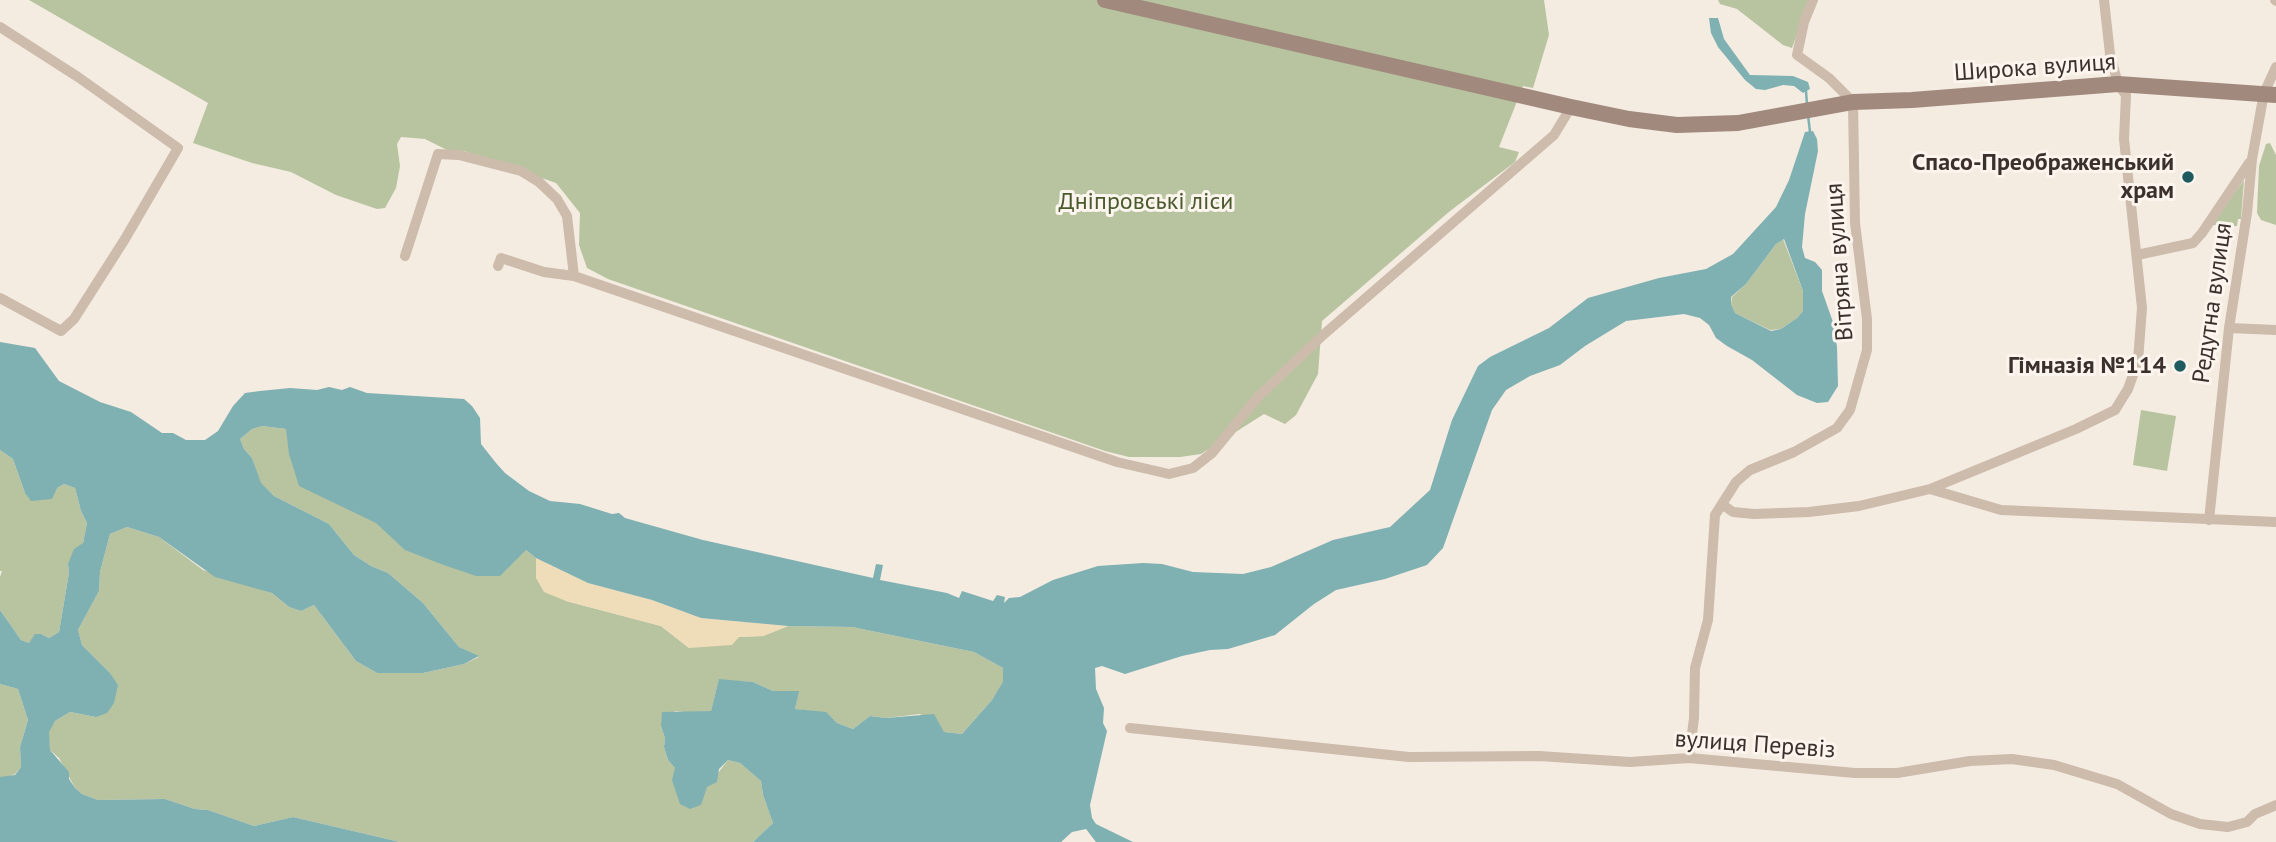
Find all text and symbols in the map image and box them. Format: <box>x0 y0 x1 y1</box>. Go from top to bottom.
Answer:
street label: Широка вулиця <box>1953 48 2117 88</box>
place label: Спасо-Преображенський храм <box>1912 149 2174 205</box>
marker: Спасо-Преображенський храм <box>2180 169 2196 185</box>
street label: Вітряна вулиця <box>1820 182 1860 342</box>
park label: Дніпровські ліси <box>1059 188 1233 216</box>
street label: Редутна вулиця <box>2187 221 2239 385</box>
place label: Гімназія №114 <box>2008 352 2166 380</box>
marker: Гімназія №114 <box>2172 358 2188 374</box>
street label: вулиця Перевіз <box>1674 725 1836 765</box>

